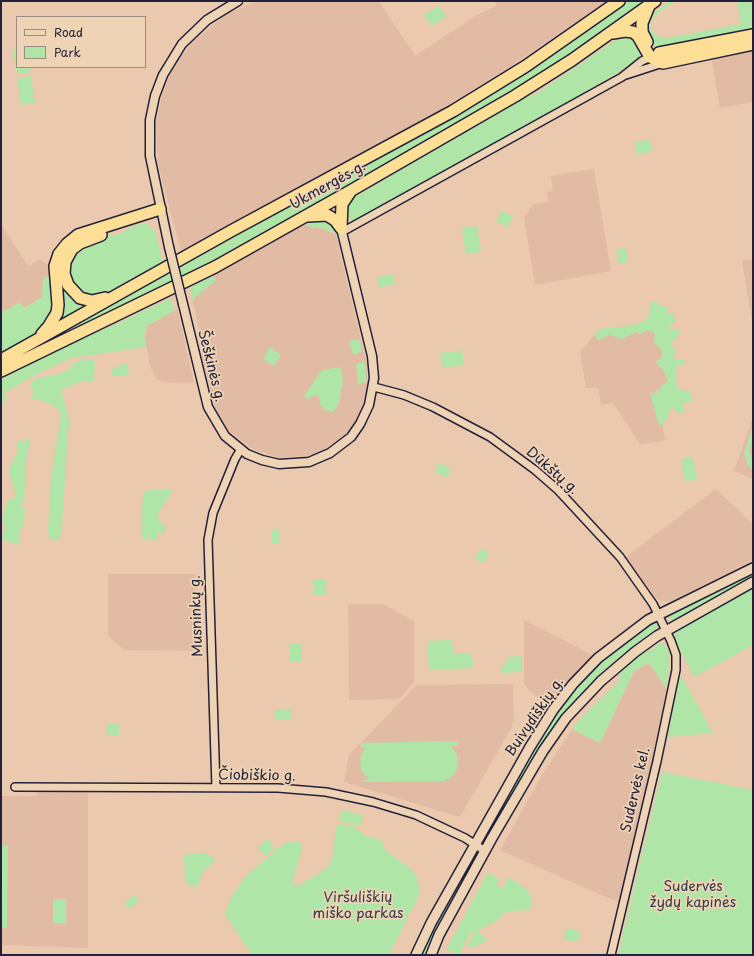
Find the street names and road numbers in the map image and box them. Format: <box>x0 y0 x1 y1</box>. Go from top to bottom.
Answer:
street label: Ukmergės g. <box>287 158 369 214</box>
street label: Šeškinės g. <box>194 328 228 404</box>
street label: Dūkštų g. <box>522 444 582 498</box>
street label: Musninkų g. <box>187 575 207 657</box>
street label: Buivydiškių g. <box>502 674 568 760</box>
street label: Sudervės kel. <box>618 746 654 834</box>
street label: Čiobiškio g. <box>218 767 296 785</box>

